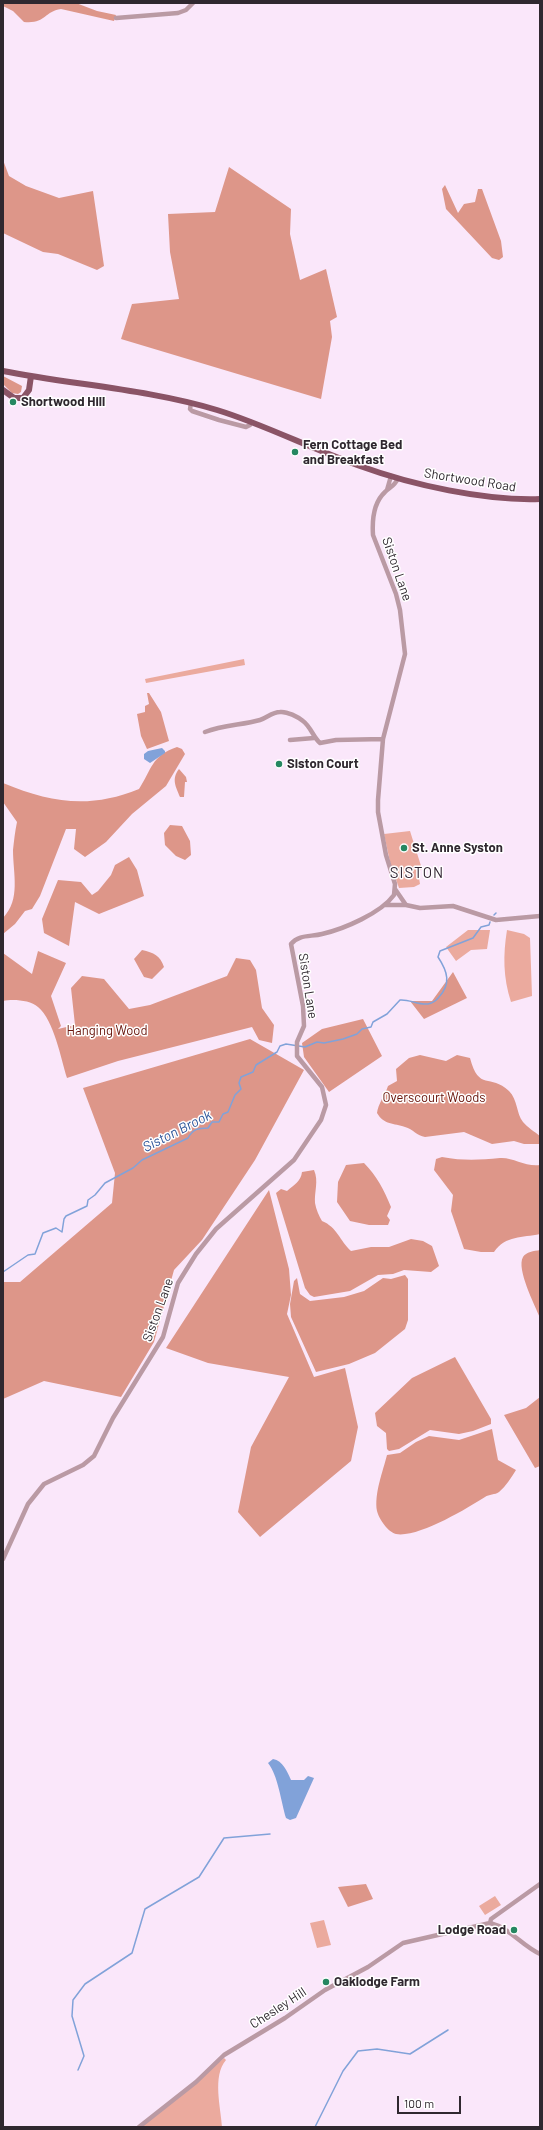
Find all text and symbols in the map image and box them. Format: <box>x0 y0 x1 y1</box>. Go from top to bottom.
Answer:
place label: Shortwood Hill <box>21 394 105 410</box>
marker: Shortwood Hill <box>8 397 18 407</box>
place label: Fern Cottage Bed and Breakfast <box>303 437 402 468</box>
marker: Fern Cottage Bed and Breakfast <box>290 447 300 457</box>
street label: Shortwood Road <box>423 465 517 495</box>
street label: Siston Lane <box>379 535 415 603</box>
place label: Siston Court <box>287 756 359 772</box>
marker: Siston Court <box>274 759 284 769</box>
place label: St. Anne Syston <box>412 840 503 856</box>
marker: St. Anne Syston <box>399 843 409 853</box>
district label: SISTON <box>390 864 444 882</box>
street label: Siston Lane <box>295 952 321 1020</box>
park label: Hanging Wood <box>66 1023 148 1039</box>
park label: Overscourt Woods <box>382 1090 486 1106</box>
water label: Siston Brook <box>140 1106 214 1156</box>
street label: Siston Lane <box>139 1276 177 1344</box>
place label: Lodge Road <box>438 1922 506 1938</box>
marker: Lodge Road <box>509 1925 519 1935</box>
place label: Oaklodge Farm <box>334 1974 420 1990</box>
marker: Oaklodge Farm <box>321 1977 331 1987</box>
street label: Chesley Hill <box>247 1984 309 2032</box>
scale bar <box>399 2088 463 2114</box>
text: 100 m <box>404 2096 434 2110</box>

